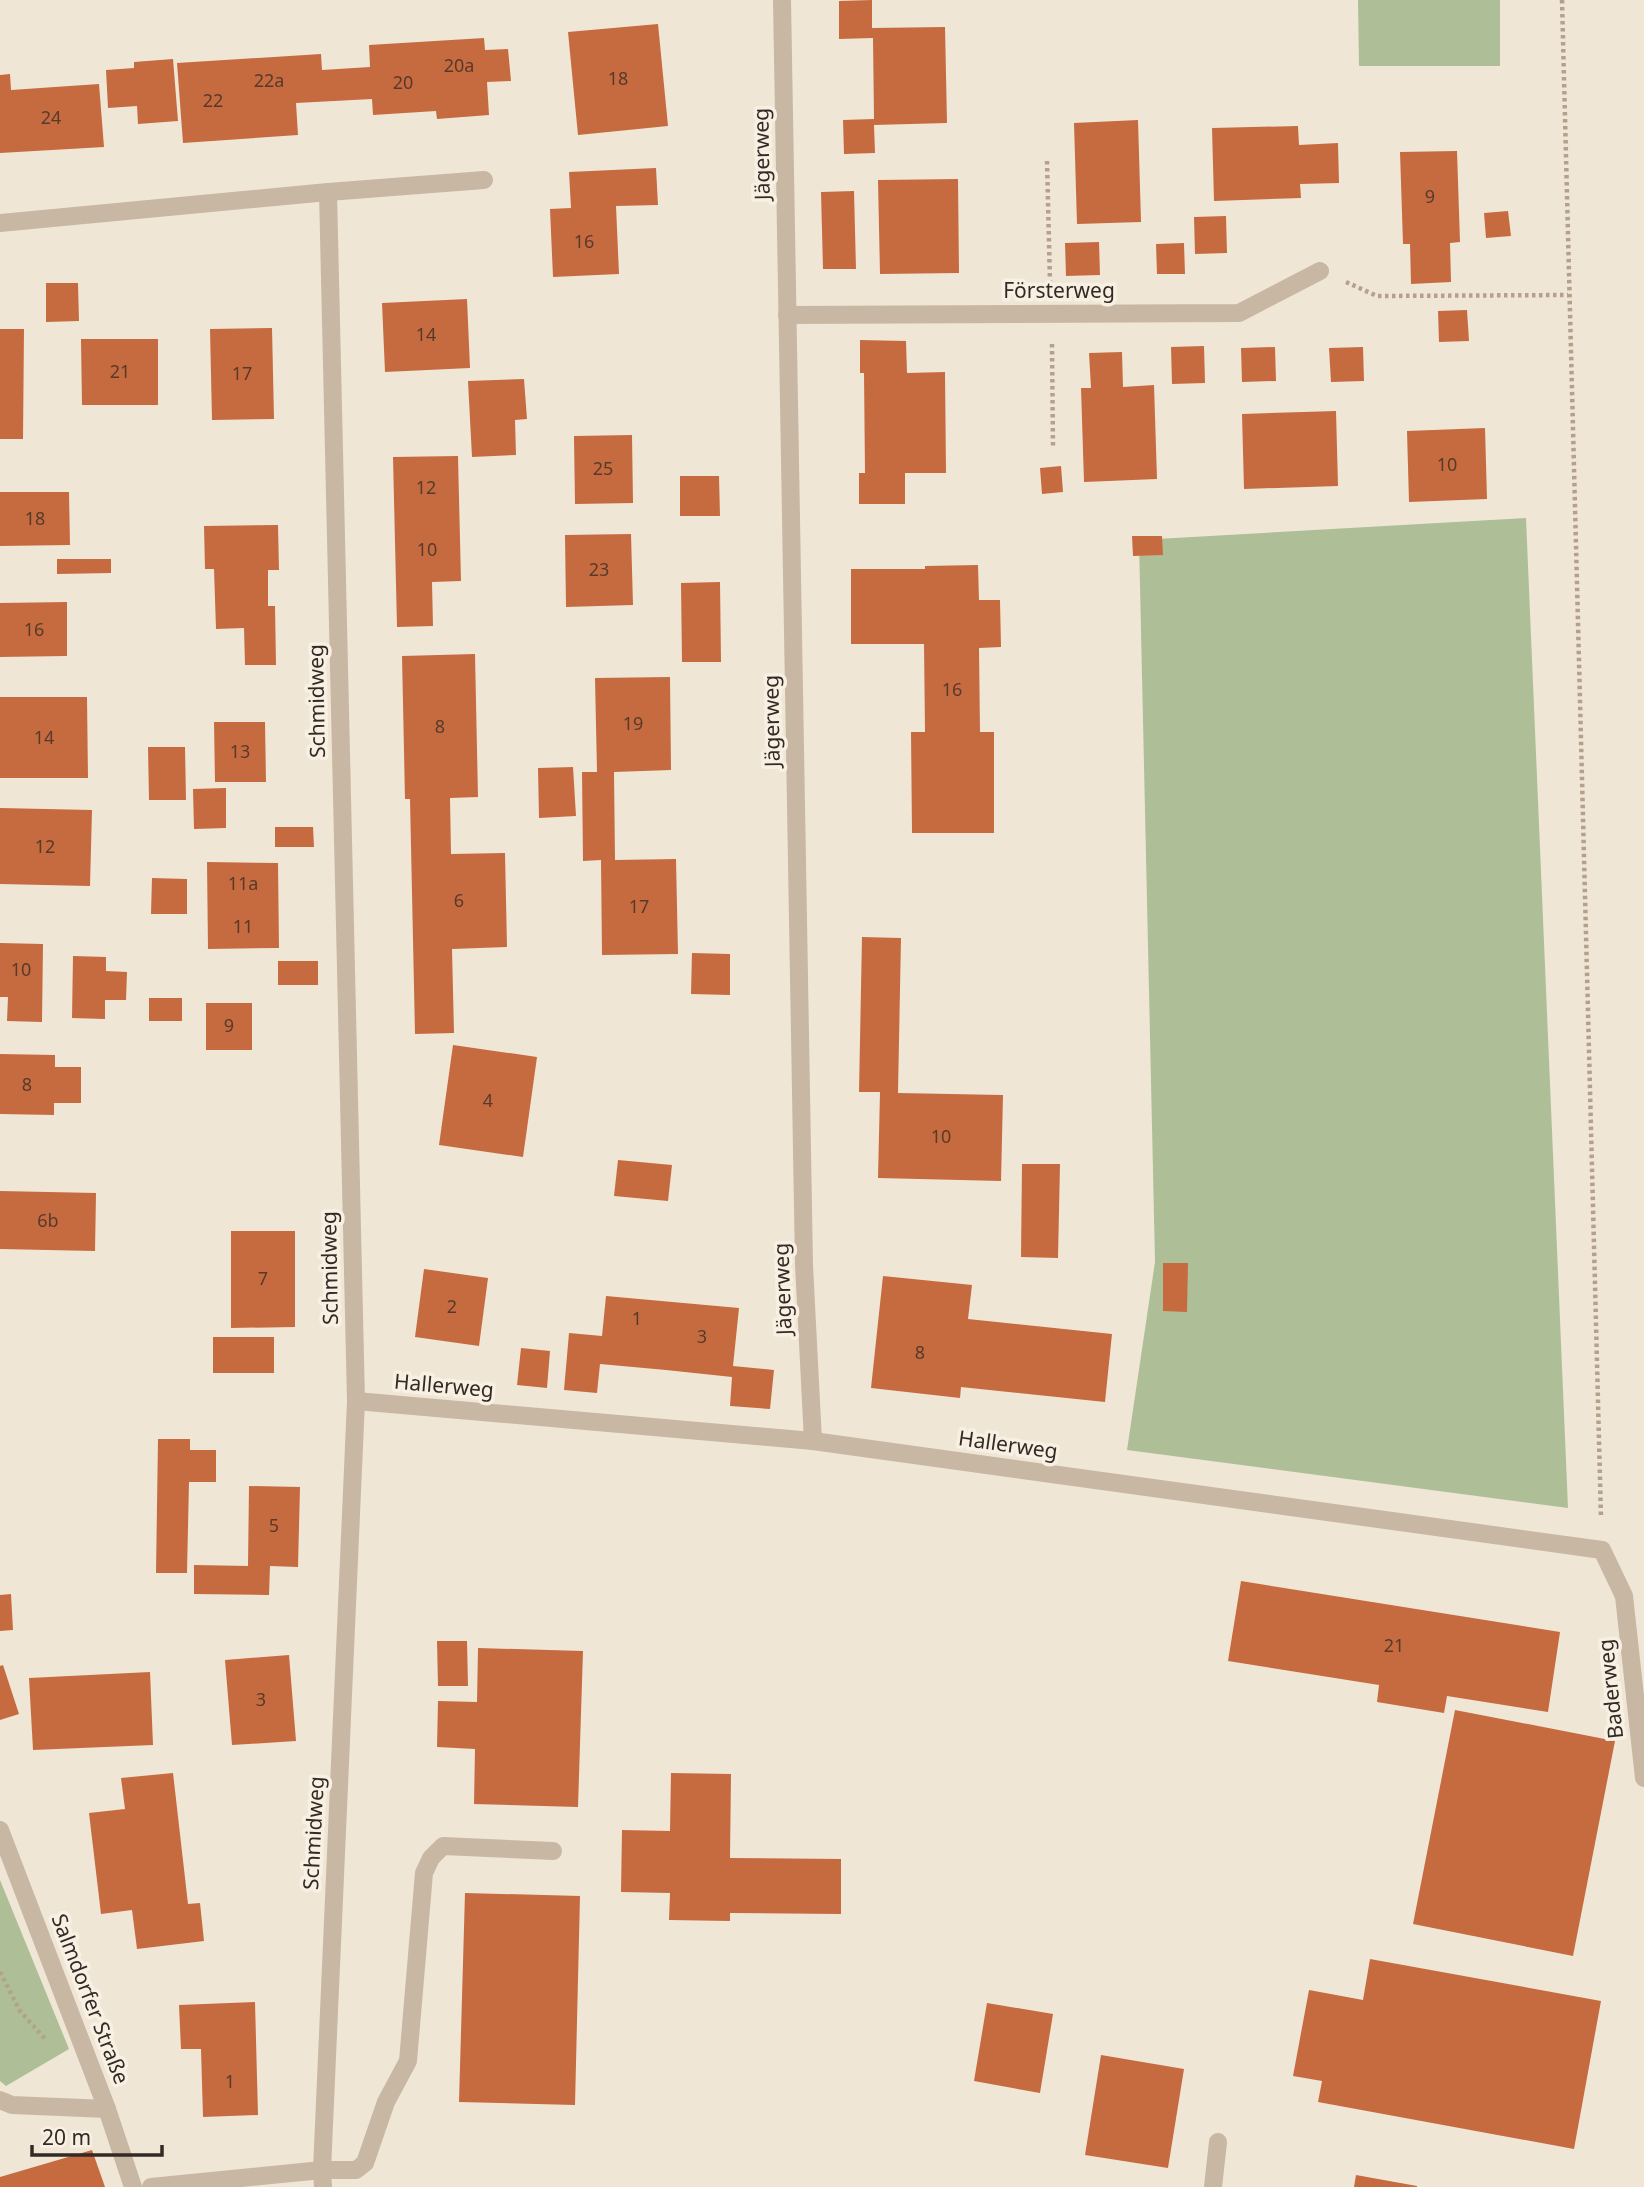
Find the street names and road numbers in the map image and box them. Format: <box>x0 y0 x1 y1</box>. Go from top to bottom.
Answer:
street label: Jägerweg <box>746 108 776 202</box>
street label: Försterweg <box>1003 276 1115 304</box>
street label: Schmidweg <box>301 644 331 758</box>
street label: Jägerweg <box>756 675 786 769</box>
street label: Schmidweg <box>314 1211 344 1325</box>
street label: Jägerweg <box>766 1242 798 1338</box>
street label: Hallerweg <box>393 1367 495 1403</box>
street label: Hallerweg <box>957 1423 1060 1465</box>
street label: Baderweg <box>1591 1638 1629 1740</box>
street label: Schmidweg <box>296 1775 330 1891</box>
street label: Salmdorfer Straße <box>46 1910 136 2088</box>

